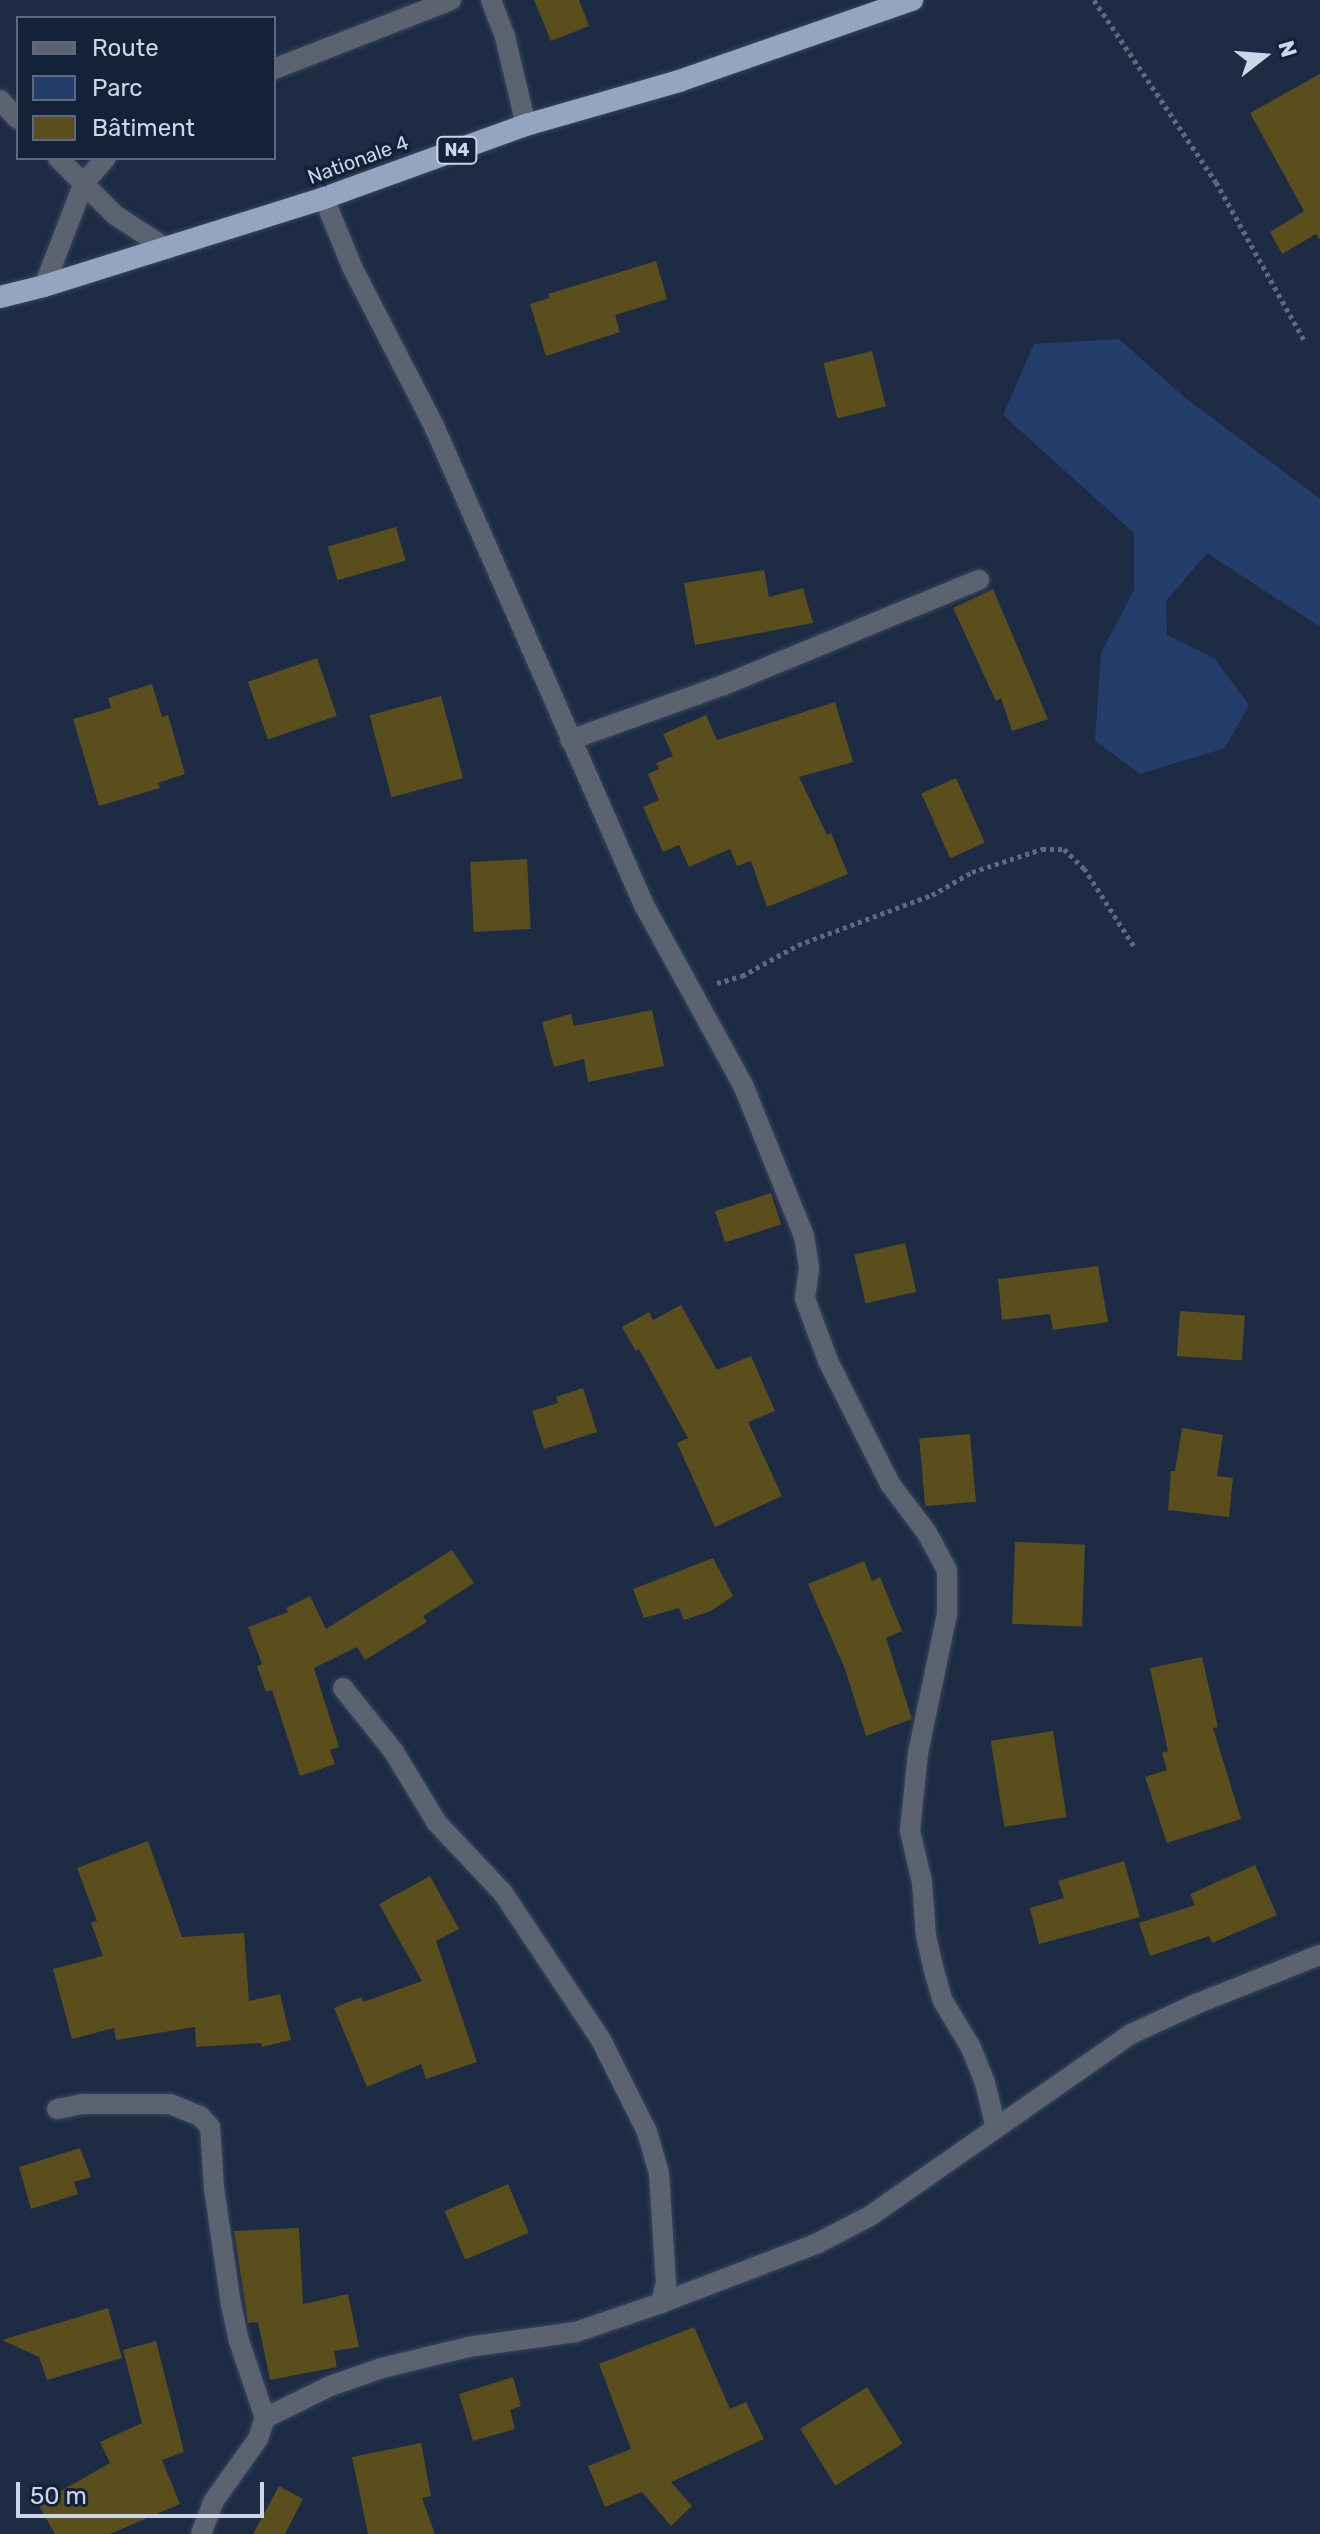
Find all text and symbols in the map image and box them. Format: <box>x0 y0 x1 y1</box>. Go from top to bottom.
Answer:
legend <box>16 16 276 160</box>
north arrow <box>1224 16 1304 96</box>
text: Route <box>92 34 159 62</box>
text: N <box>1272 37 1303 60</box>
text: Parc <box>92 74 143 102</box>
text: Bâtiment <box>92 114 195 142</box>
street label: Nationale 4 <box>304 131 412 189</box>
road number: N4 <box>435 136 479 164</box>
scale bar <box>20 2466 268 2516</box>
text: 50 m <box>30 2482 87 2510</box>

